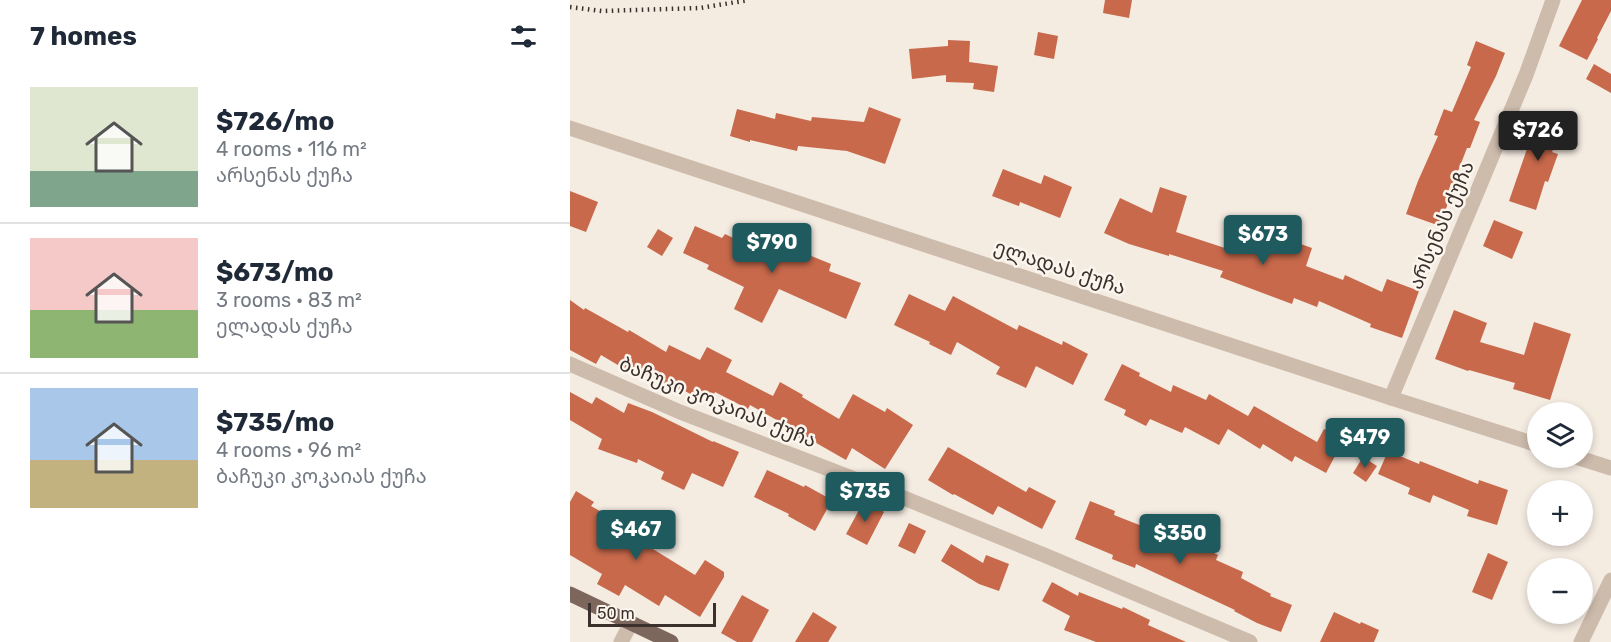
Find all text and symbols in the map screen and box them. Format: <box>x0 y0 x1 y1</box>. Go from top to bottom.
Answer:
icon: filters <box>507 20 540 53</box>
text: 7 homes <box>30 21 137 52</box>
text: $726/mo <box>216 106 334 137</box>
icon: home <box>78 111 150 183</box>
pin: $726 <box>1502 111 1574 162</box>
text: $726 <box>1513 118 1563 142</box>
text: 4 rooms · 116 m² <box>216 137 367 161</box>
street label: არსენას ქუჩა <box>1403 157 1479 293</box>
text: არსენას ქუჩა <box>216 163 353 187</box>
pin: $673 <box>1227 215 1299 266</box>
text: $673 <box>1238 222 1288 246</box>
pin: $790 <box>736 223 808 274</box>
text: $790 <box>746 230 798 254</box>
street label: ელადას ქუჩა <box>991 234 1129 301</box>
text: $673/mo <box>216 257 334 288</box>
icon: home <box>78 262 150 334</box>
text: 3 rooms · 83 m² <box>216 288 362 312</box>
text: ელადას ქუჩა <box>216 314 353 338</box>
street label: ბაჩუკი კოკაიას ქუჩა <box>616 351 820 453</box>
map controls <box>1527 402 1593 624</box>
button: layers <box>1527 402 1593 468</box>
text: $735/mo <box>216 407 334 438</box>
icon: home <box>78 412 150 484</box>
pin: $479 <box>1329 418 1401 469</box>
text: $479 <box>1340 425 1390 449</box>
text: 4 rooms · 96 m² <box>216 438 361 462</box>
text: ბაჩუკი კოკაიას ქუჩა <box>216 464 427 488</box>
pin: $735 <box>829 472 901 523</box>
text: $735 <box>840 479 890 503</box>
button: + <box>1527 480 1593 546</box>
pin: $467 <box>600 510 672 561</box>
pin: $350 <box>1144 514 1216 565</box>
text: $467 <box>611 517 661 541</box>
text: $350 <box>1153 521 1207 545</box>
button: − <box>1527 558 1593 624</box>
scale bar <box>588 600 716 628</box>
text: 50 m <box>597 604 635 623</box>

